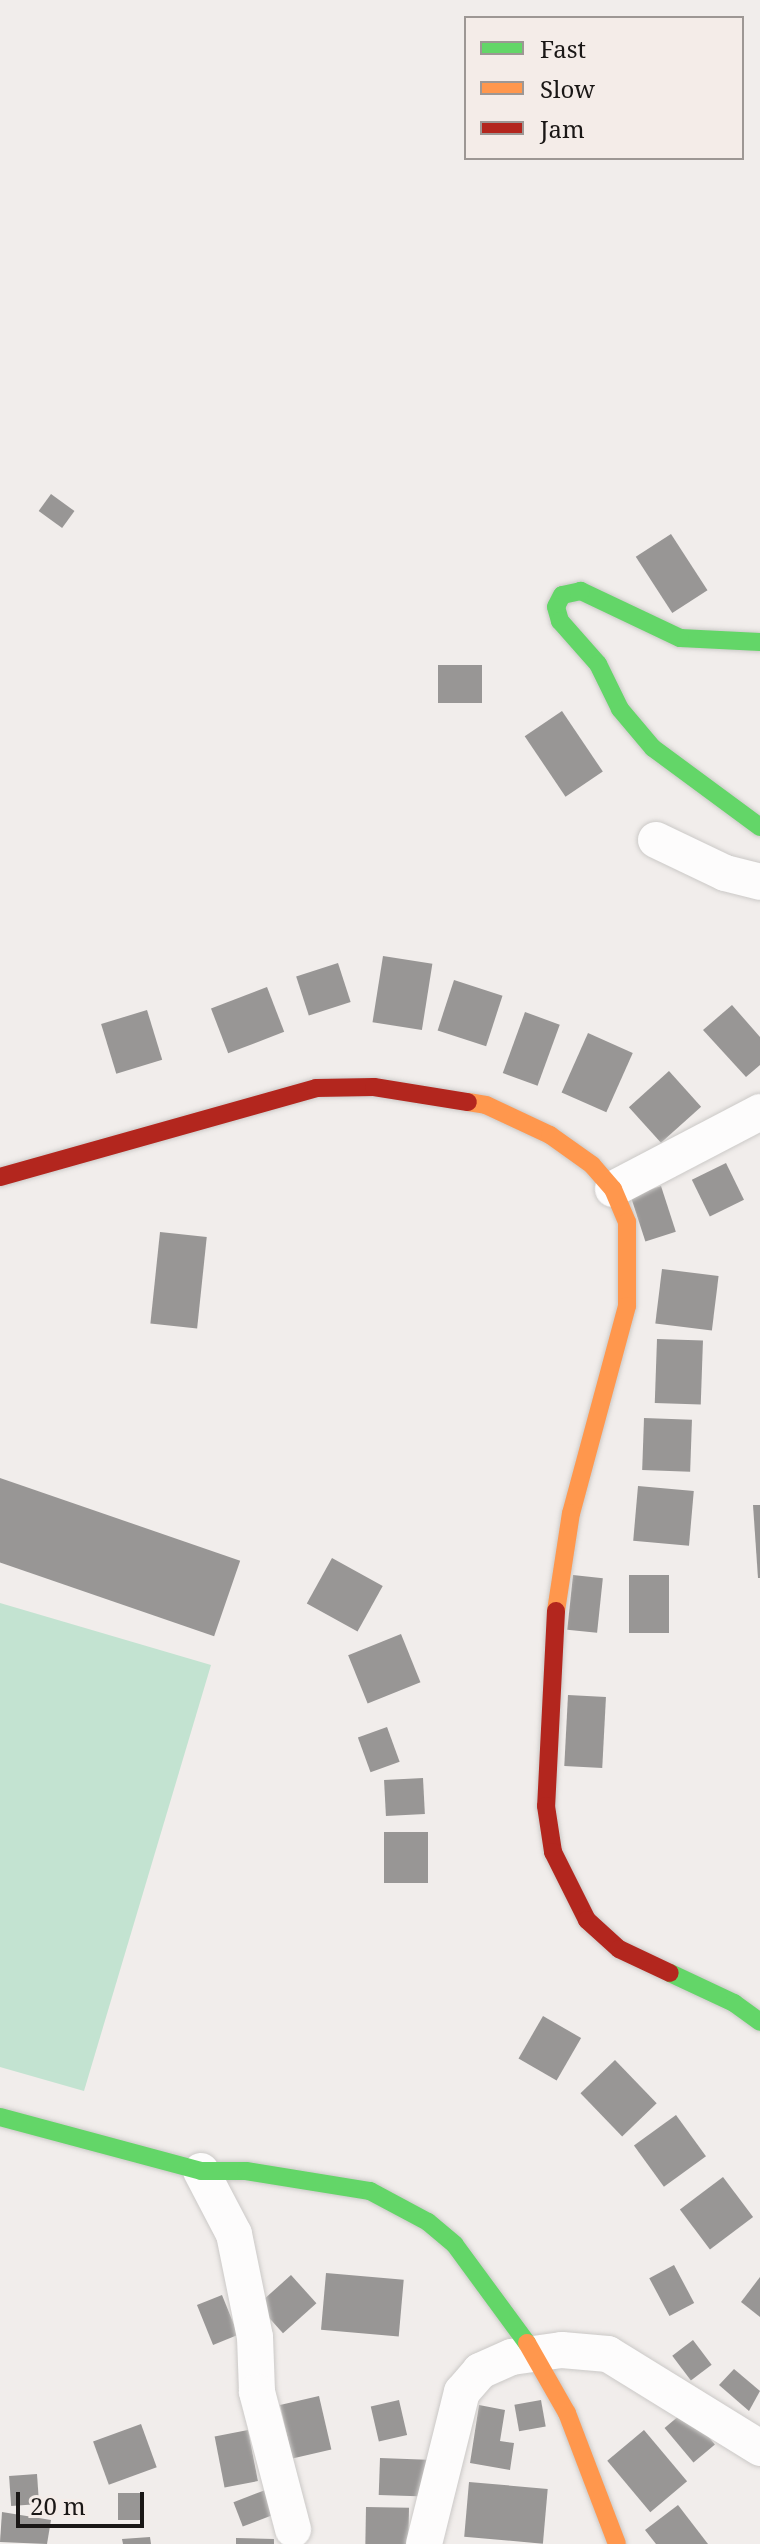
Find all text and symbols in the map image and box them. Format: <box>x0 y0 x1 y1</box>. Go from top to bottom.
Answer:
legend <box>464 16 744 160</box>
text: Fast <box>540 32 586 65</box>
text: Slow <box>540 72 595 105</box>
text: Jam <box>540 112 585 145</box>
scale bar <box>20 2476 148 2526</box>
text: 20 m <box>30 2489 86 2522</box>

